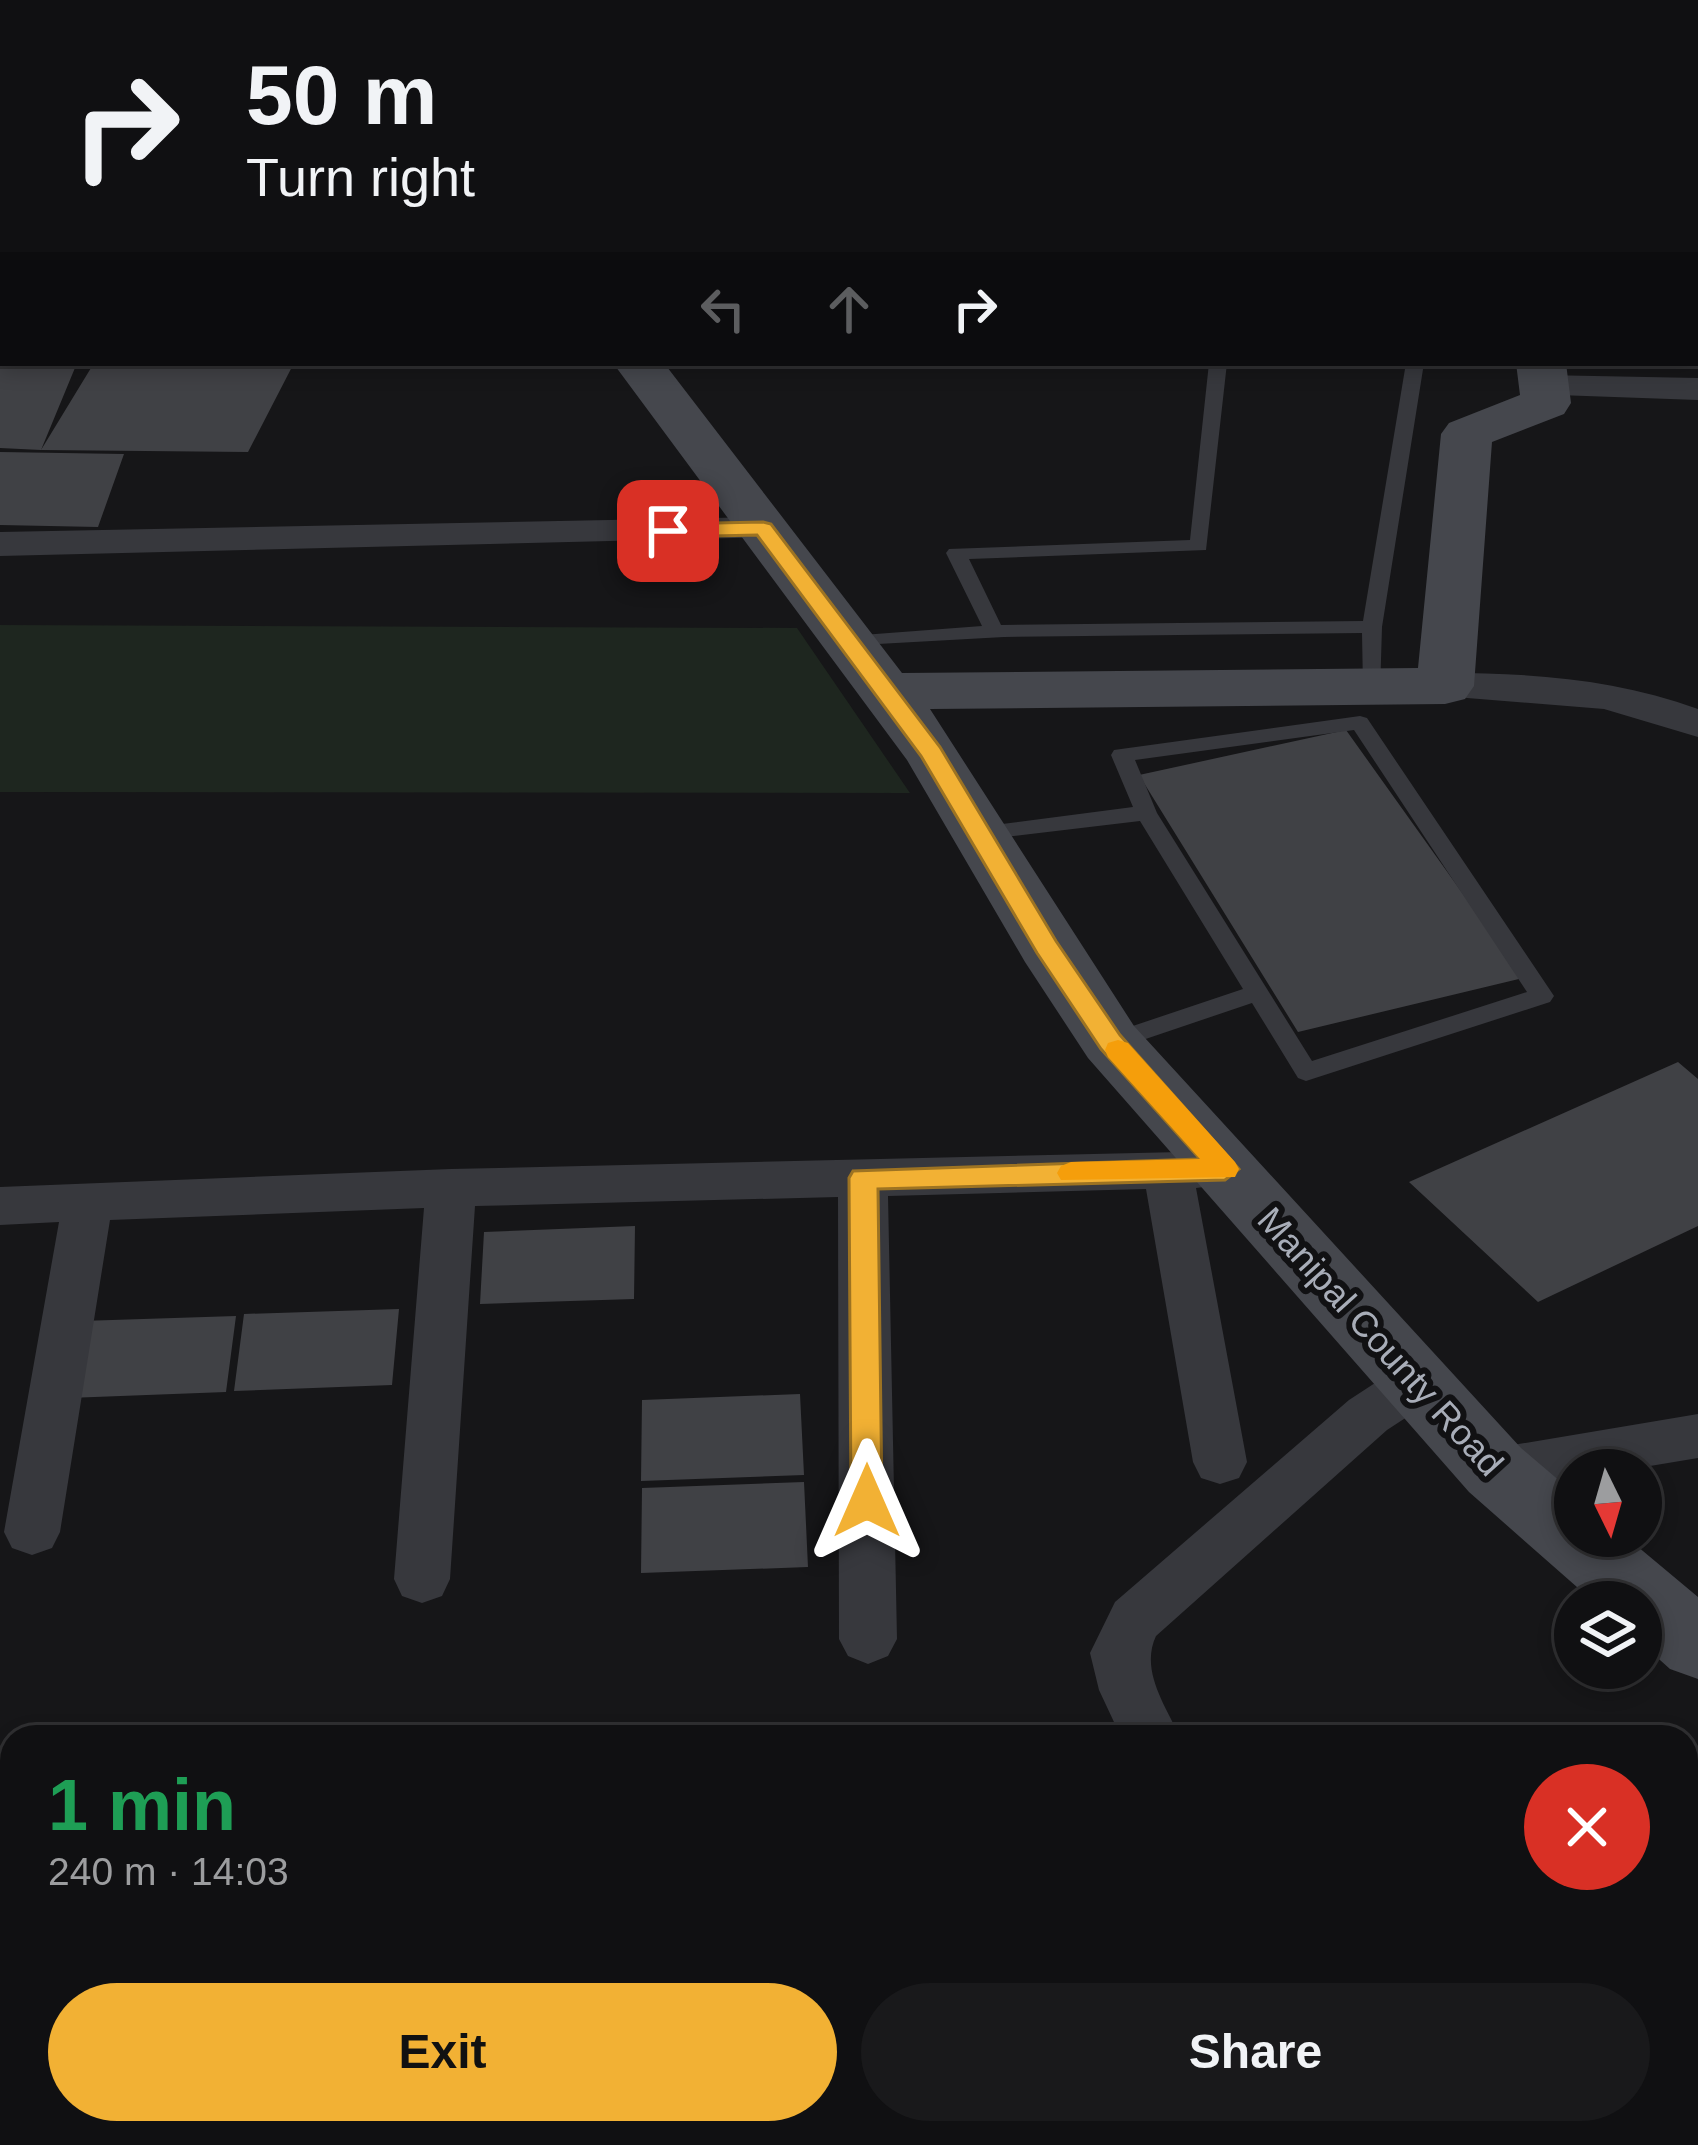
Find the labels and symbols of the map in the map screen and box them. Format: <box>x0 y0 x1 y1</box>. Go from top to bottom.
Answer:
pin <box>617 480 719 582</box>
street label: Manipal County Road <box>1250 1199 1512 1484</box>
position arrow <box>804 1438 930 1564</box>
north arrow <box>1554 1449 1662 1557</box>

